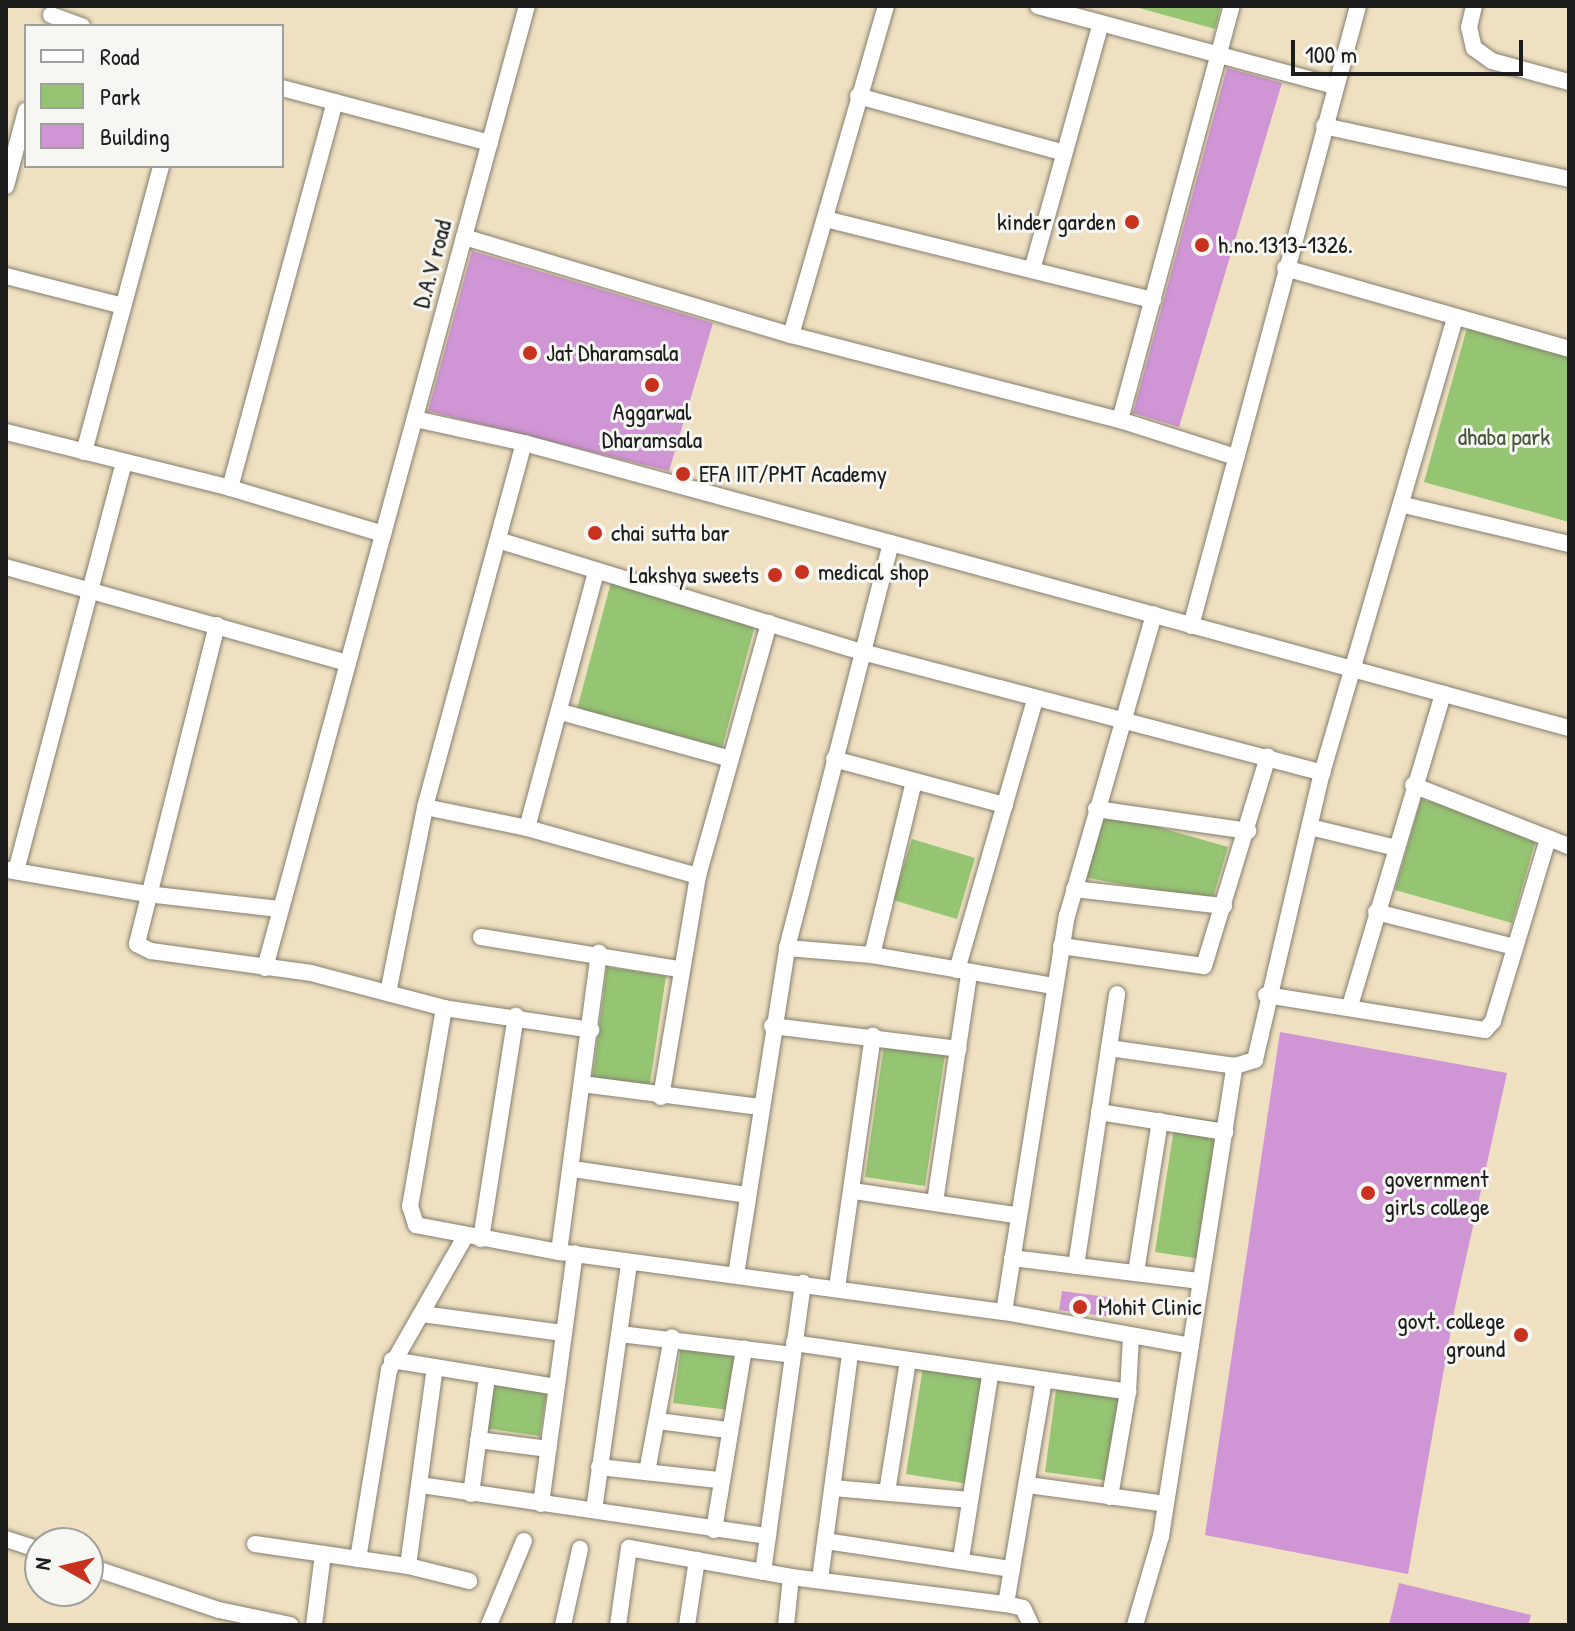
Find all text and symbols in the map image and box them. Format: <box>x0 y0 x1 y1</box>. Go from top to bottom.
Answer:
legend <box>24 24 284 168</box>
scale bar <box>1295 24 1527 74</box>
text: 100 m <box>1305 38 1357 70</box>
text: Road <box>100 40 139 72</box>
text: Park <box>100 80 140 112</box>
text: Building <box>100 120 170 152</box>
place label: kinder garden <box>997 208 1116 236</box>
marker: kinder garden <box>1123 213 1141 231</box>
street label: D.A.V road <box>406 217 458 311</box>
place label: h.no.1313-1326. <box>1218 231 1353 259</box>
marker: h.no.1313-1326. <box>1193 236 1211 254</box>
place label: Jat Dharamsala <box>546 339 678 367</box>
marker: Jat Dharamsala <box>521 344 539 362</box>
marker: Aggarwal Dharamsala <box>643 376 661 394</box>
place label: Aggarwal Dharamsala <box>602 398 702 454</box>
park label: dhaba park <box>1458 423 1550 451</box>
place label: EFA IIT/PMT Academy <box>699 460 887 488</box>
marker: EFA IIT/PMT Academy <box>674 465 692 483</box>
place label: chai sutta bar <box>611 519 730 547</box>
marker: chai sutta bar <box>586 524 604 542</box>
place label: medical shop <box>818 558 928 586</box>
place label: Lakshya sweets <box>629 561 759 589</box>
marker: medical shop <box>793 563 811 581</box>
marker: Lakshya sweets <box>766 566 784 584</box>
place label: government girls college <box>1384 1165 1490 1221</box>
marker: government girls college <box>1359 1184 1377 1202</box>
place label: Mohit Clinic <box>1098 1293 1202 1321</box>
marker: Mohit Clinic <box>1069 1296 1091 1318</box>
place label: govt. college ground <box>1397 1307 1505 1363</box>
marker: govt. college ground <box>1512 1326 1530 1344</box>
north arrow <box>24 1527 104 1607</box>
text: N <box>27 1556 58 1572</box>

